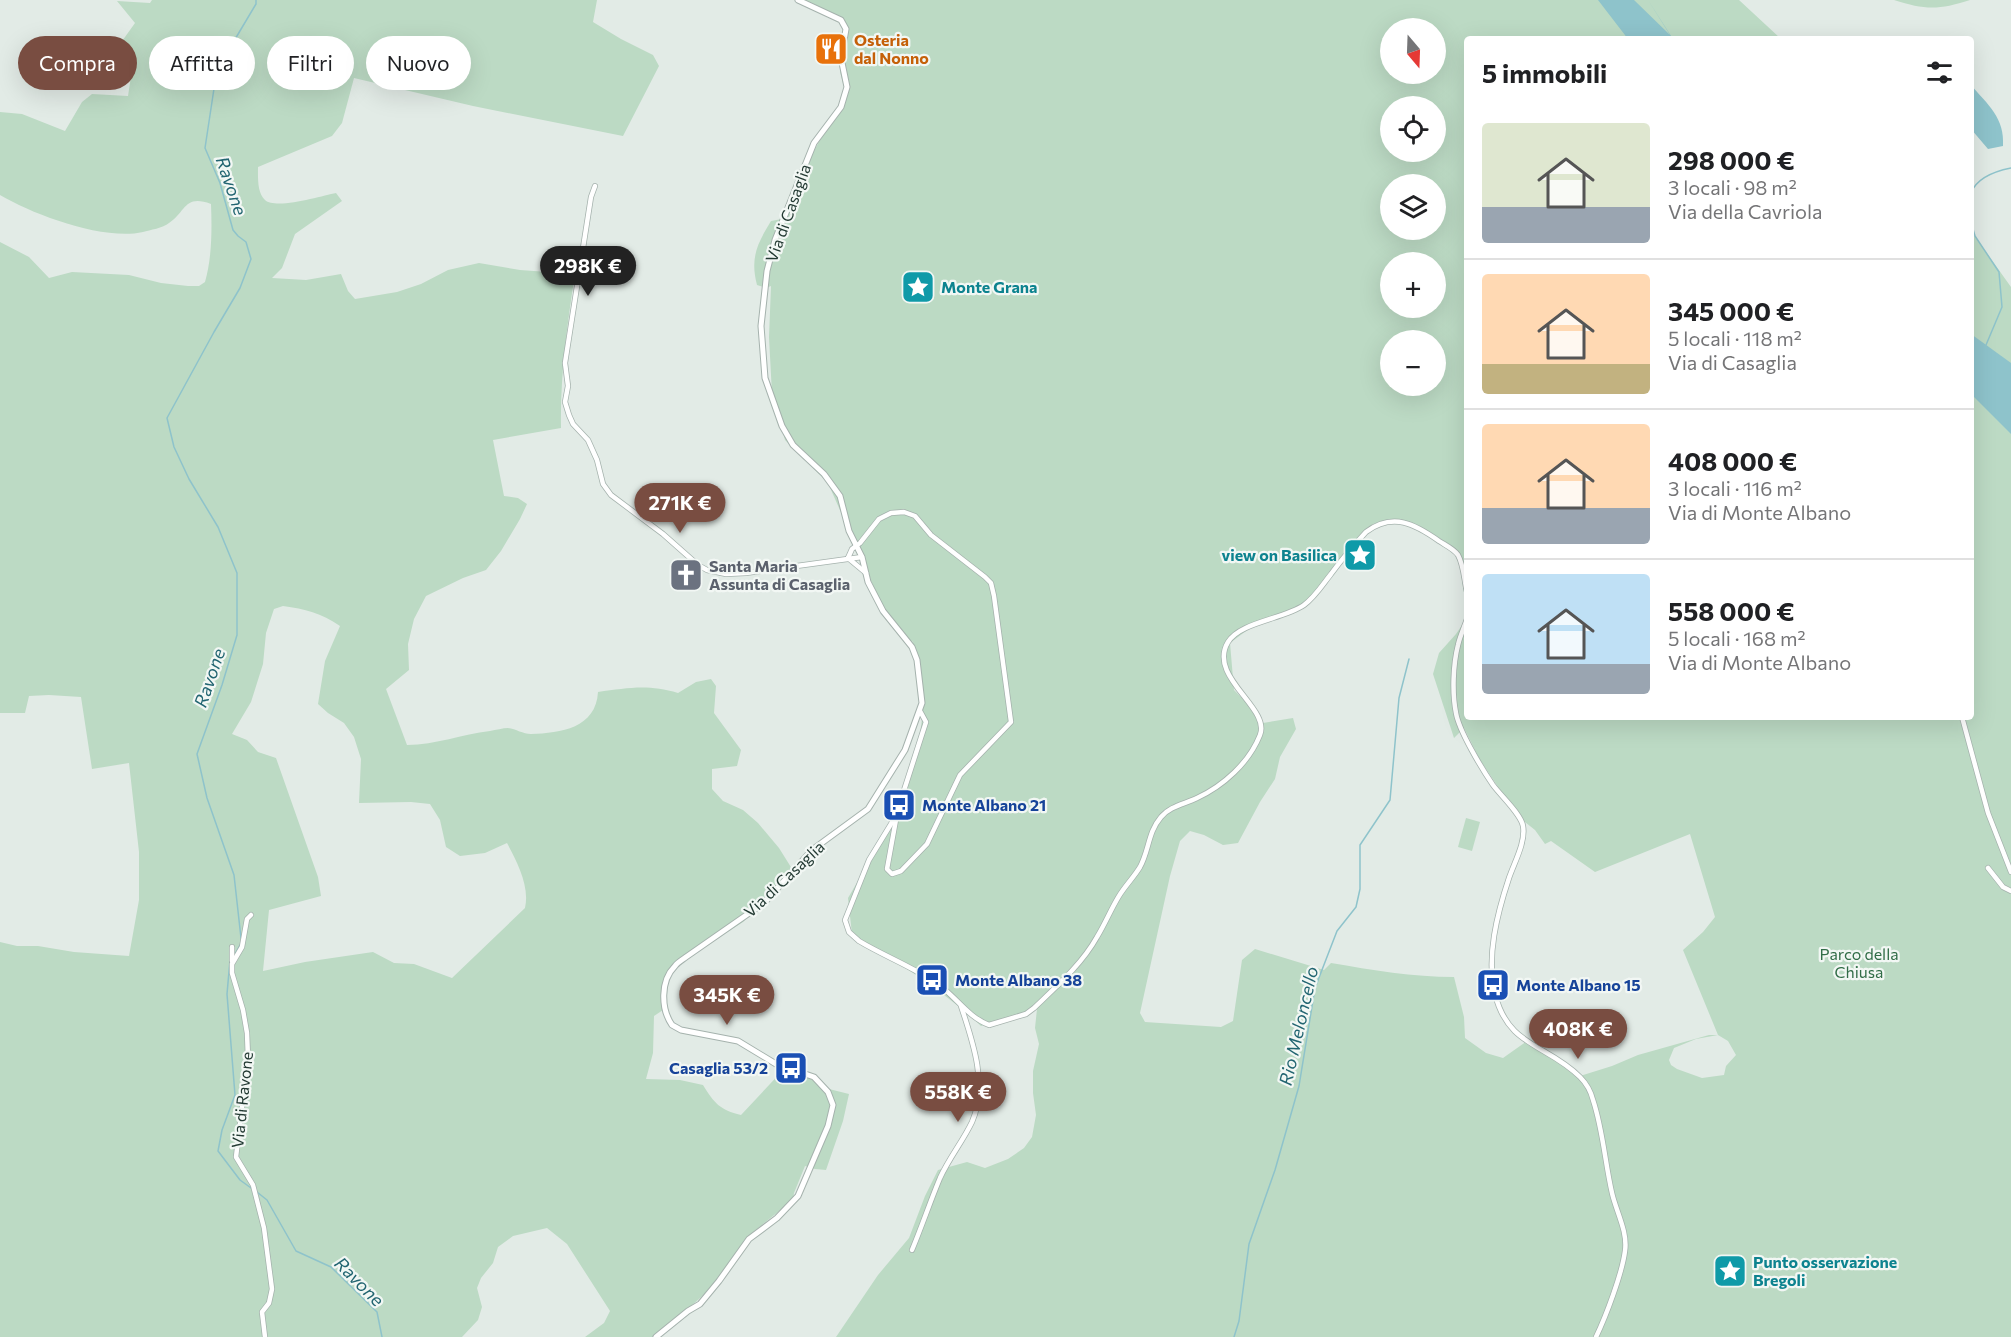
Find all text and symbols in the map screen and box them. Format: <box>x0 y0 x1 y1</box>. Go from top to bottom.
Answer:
north arrow <box>1380 18 1446 84</box>
map controls <box>1380 18 1446 396</box>
place label: Osteria dal Nonno <box>854 30 929 67</box>
restaurant icon: Osteria dal Nonno <box>813 31 849 67</box>
chip: Compra <box>18 36 137 90</box>
chip: Affitta <box>149 36 255 90</box>
chip: Filtri <box>267 36 354 90</box>
chip: Nuovo <box>366 36 471 90</box>
icon: filters <box>1923 56 1956 89</box>
text: 5 immobili <box>1482 57 1607 88</box>
button: locate <box>1380 96 1446 162</box>
text: 298 000 € <box>1668 144 1795 175</box>
icon: home <box>1530 147 1602 219</box>
water label: Ravone <box>212 153 252 218</box>
street label: Via di Casaglia <box>761 161 814 265</box>
button: layers <box>1380 174 1446 240</box>
text: 3 locali · 98 m² <box>1668 175 1797 199</box>
text: Via della Cavriola <box>1668 199 1823 223</box>
pin: 298K € <box>539 246 637 297</box>
button: + <box>1380 252 1446 318</box>
text: 298K € <box>554 253 622 277</box>
place icon: Monte Grana <box>900 269 936 305</box>
place label: Monte Grana <box>941 277 1038 296</box>
text: 345 000 € <box>1668 295 1794 326</box>
icon: home <box>1530 298 1602 370</box>
text: 5 locali · 118 m² <box>1668 326 1802 350</box>
button: − <box>1380 330 1446 396</box>
text: Via di Casaglia <box>1668 350 1797 374</box>
text: 408 000 € <box>1668 445 1797 476</box>
icon: home <box>1530 448 1602 520</box>
text: 3 locali · 116 m² <box>1668 476 1802 500</box>
pin: 271K € <box>631 483 729 534</box>
text: 271K € <box>648 490 712 514</box>
text: Via di Monte Albano <box>1668 500 1851 524</box>
place icon: view on Basilica <box>1342 537 1378 573</box>
place label: view on Basilica <box>1222 545 1337 564</box>
place label: Santa Maria Assunta di Casaglia <box>709 556 850 593</box>
church icon: Santa Maria Assunta di Casaglia <box>668 557 704 593</box>
text: 558 000 € <box>1668 595 1794 626</box>
icon: home <box>1530 598 1602 670</box>
text: 5 locali · 168 m² <box>1668 626 1805 650</box>
water label: Ravone <box>189 645 229 710</box>
text: Via di Monte Albano <box>1668 650 1851 674</box>
bus stop icon: Monte Albano 21 <box>881 787 917 823</box>
place label: Monte Albano 21 <box>922 795 1046 814</box>
street label: Via di Casaglia <box>739 837 828 921</box>
park label: Parco della Chiusa <box>1819 944 1899 981</box>
bus stop icon: Monte Albano 38 <box>914 962 950 998</box>
water label: Rio Meloncello <box>1274 964 1322 1087</box>
bus stop icon: Monte Albano 15 <box>1475 967 1511 1003</box>
place label: Monte Albano 38 <box>955 970 1082 989</box>
pin: 345K € <box>678 975 776 1026</box>
place label: Monte Albano 15 <box>1516 975 1641 994</box>
text: 345K € <box>693 982 761 1006</box>
pin: 408K € <box>1529 1009 1627 1060</box>
text: 408K € <box>1543 1016 1613 1040</box>
bus stop icon: Casaglia 53/2 <box>773 1050 809 1086</box>
street label: Via di Ravone <box>227 1051 256 1149</box>
place label: Casaglia 53/2 <box>669 1058 768 1077</box>
pin: 558K € <box>909 1072 1007 1123</box>
text: 558K € <box>924 1079 992 1103</box>
water label: Ravone <box>330 1252 389 1311</box>
place label: Punto osservazione Bregoli <box>1753 1252 1897 1289</box>
place icon: Punto osservazione Bregoli <box>1712 1253 1748 1289</box>

